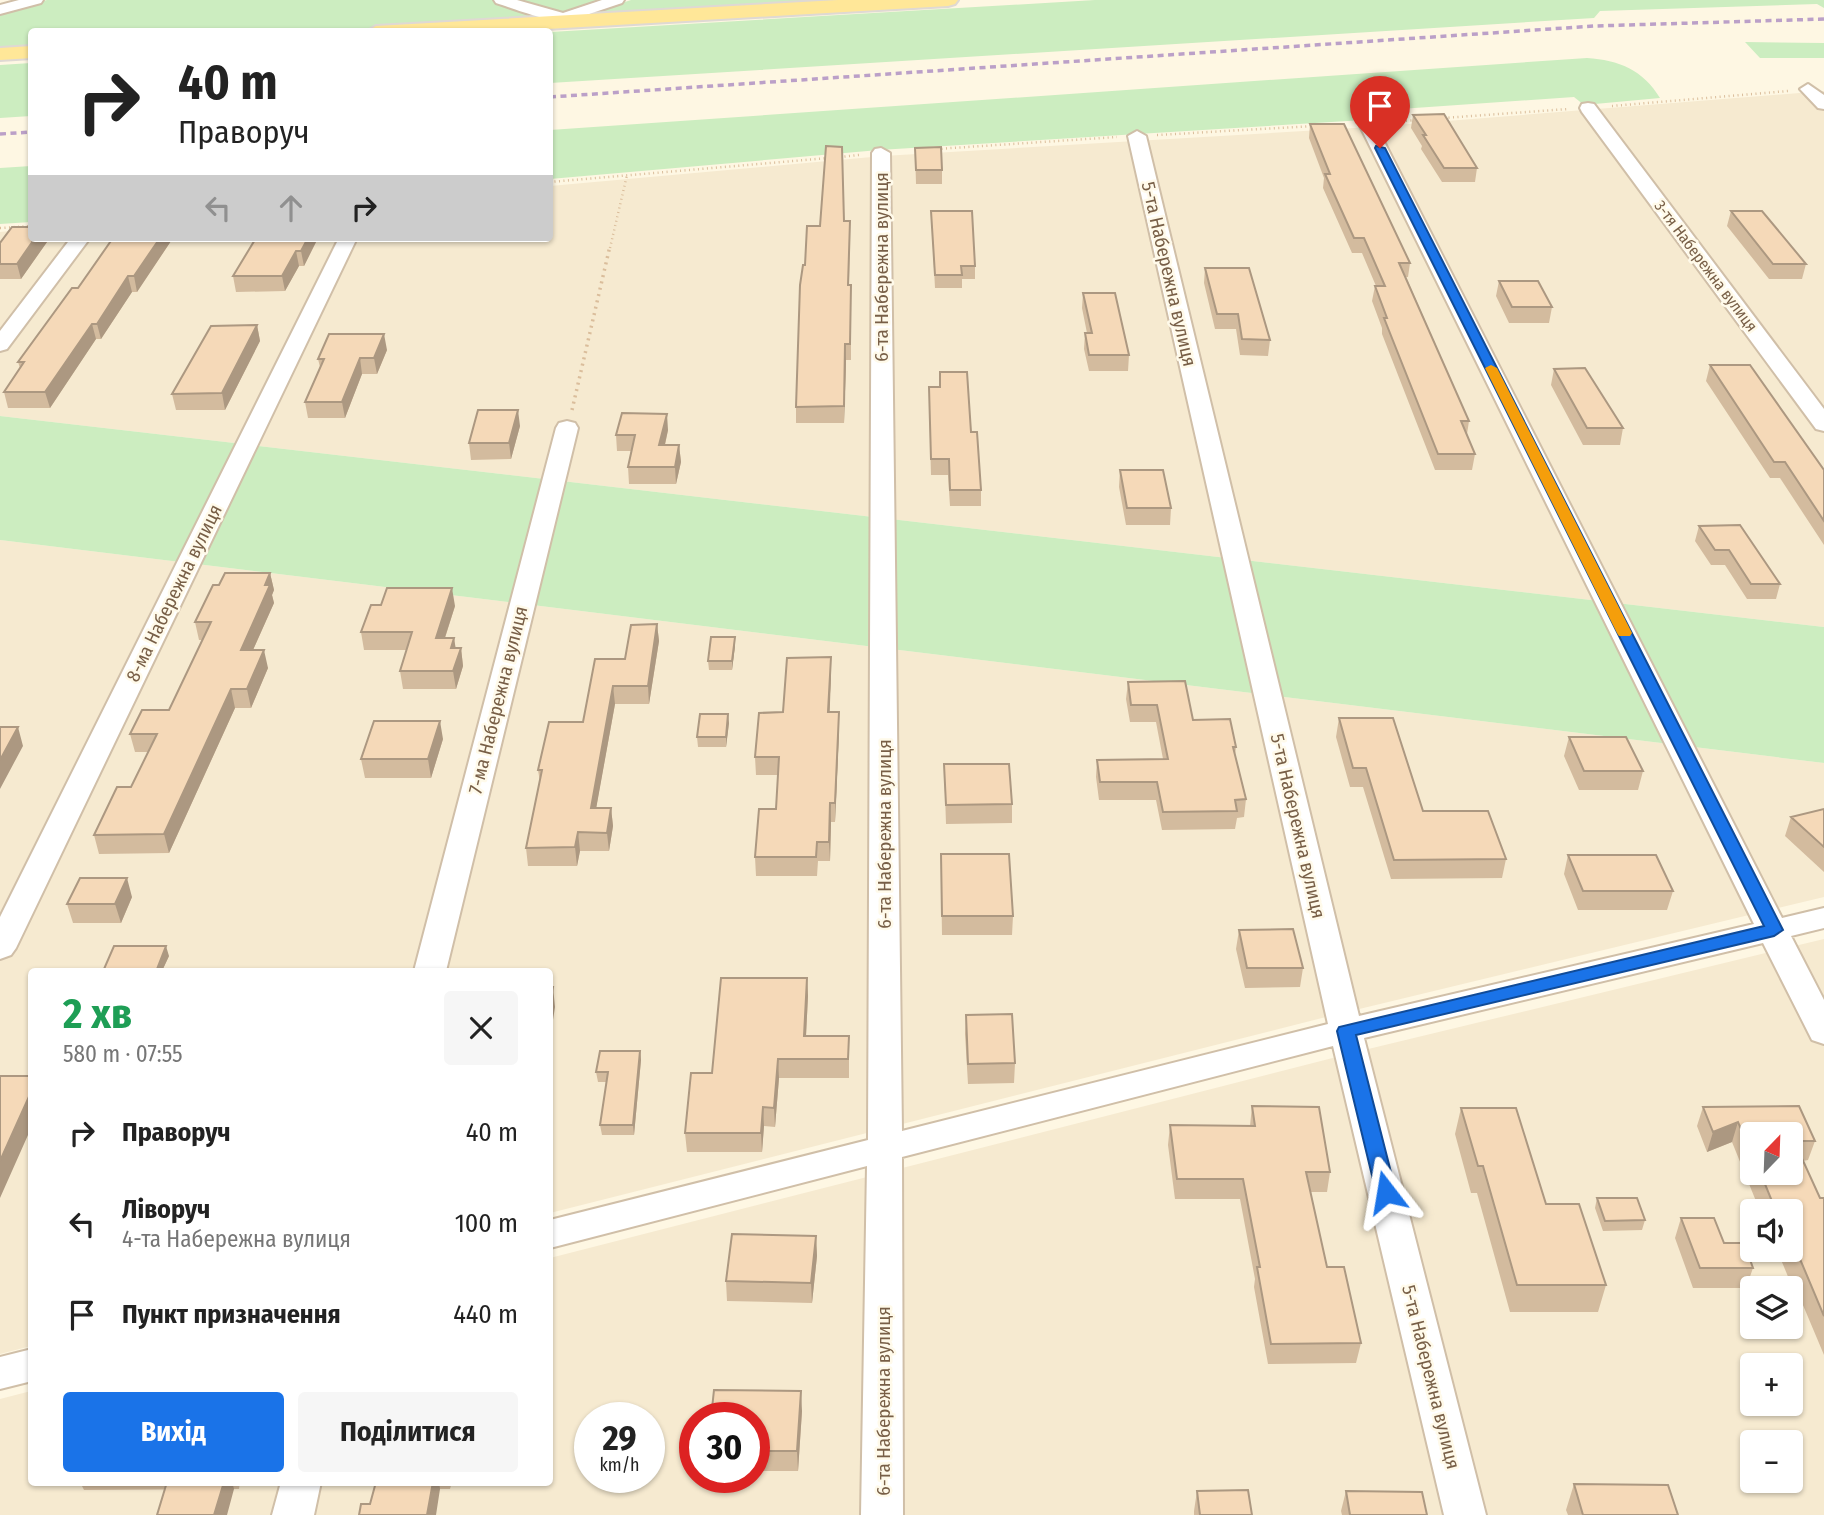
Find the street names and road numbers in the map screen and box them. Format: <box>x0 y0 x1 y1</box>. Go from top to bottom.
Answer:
street label: 6-та Набережна вулиця <box>870 172 893 362</box>
street label: 5-та Набережна вулиця <box>1137 180 1201 368</box>
street label: 3-тя Набережна вулиця <box>1651 197 1761 335</box>
street label: 8-ма Набережна вулиця <box>121 501 227 685</box>
street label: 7-ма Набережна вулиця <box>464 604 532 796</box>
street label: 5-та Набережна вулиця <box>1266 732 1330 920</box>
street label: 6-та Набережна вулиця <box>873 739 896 929</box>
street label: 5-та Набережна вулиця <box>1397 1283 1465 1471</box>
street label: 6-та Набережна вулиця <box>872 1306 895 1496</box>

